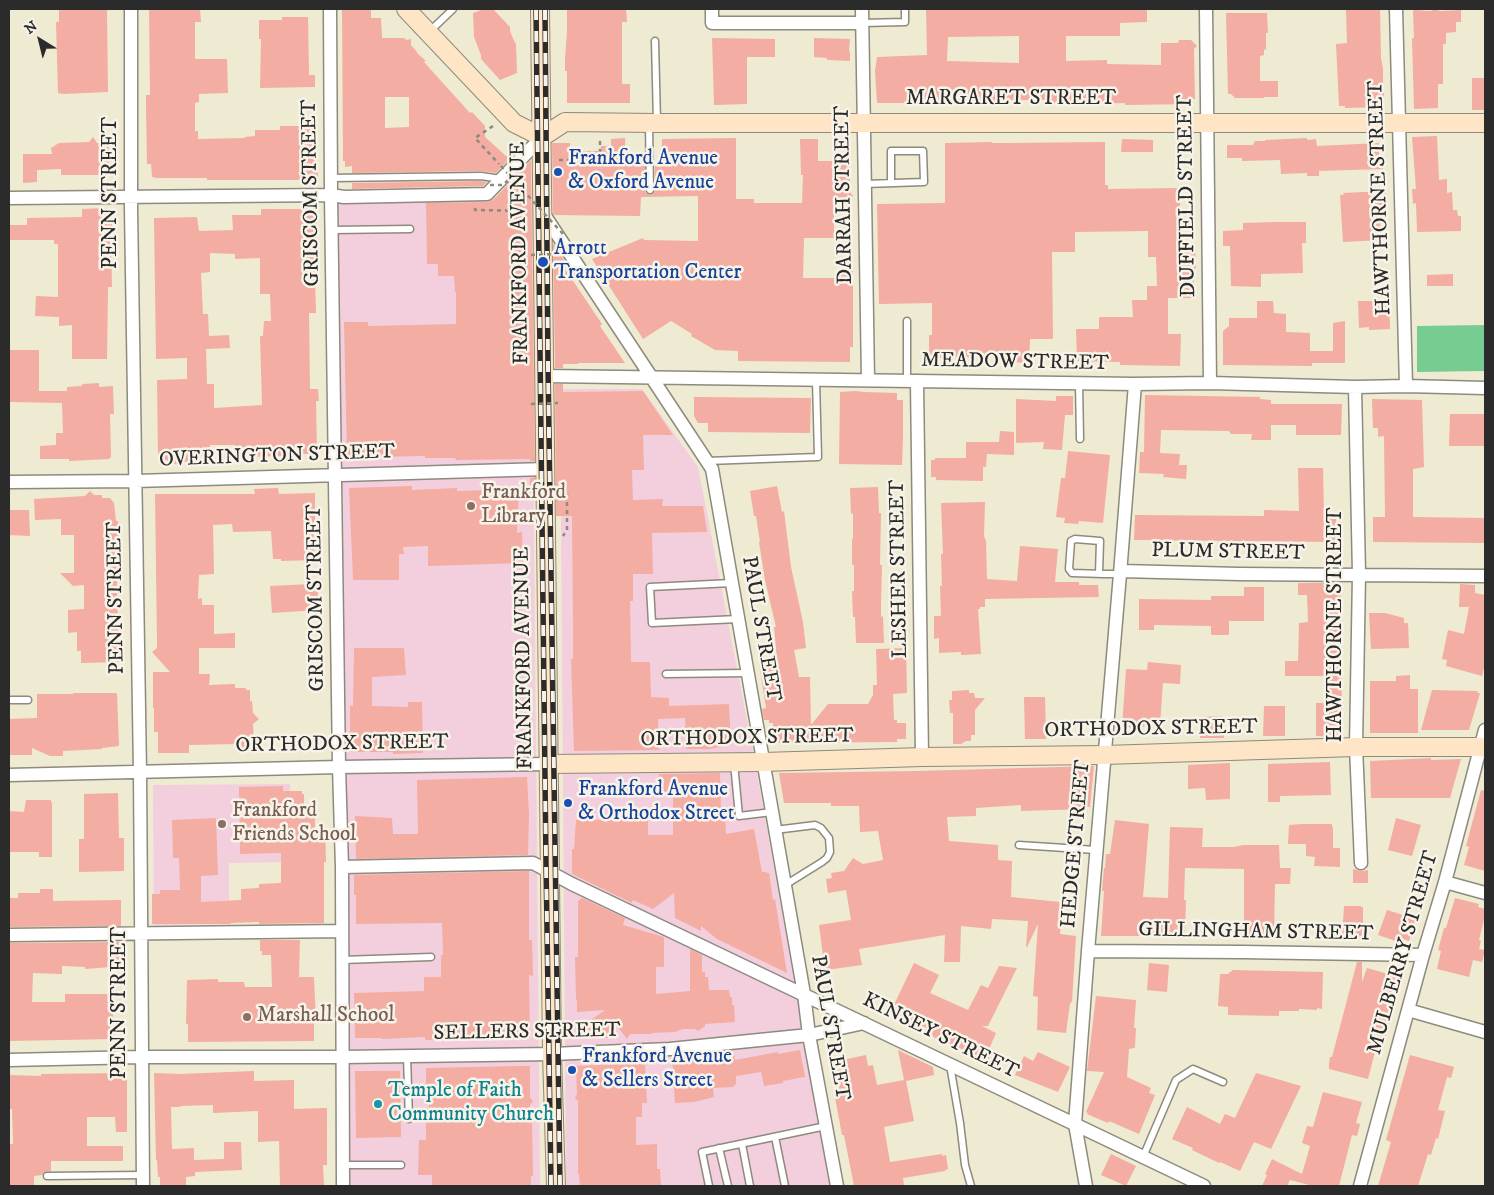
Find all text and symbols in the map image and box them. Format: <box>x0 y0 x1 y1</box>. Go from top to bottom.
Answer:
north arrow <box>15 15 65 65</box>
text: N <box>21 17 41 39</box>
street label: HAWTHORNE STREET <box>1364 80 1398 316</box>
street label: MARGARET STREET <box>906 87 1116 113</box>
street label: DUFFIELD STREET <box>1174 94 1202 298</box>
street label: GRISCOM STREET <box>298 99 326 287</box>
street label: DARRAH STREET <box>831 105 859 285</box>
street label: PENN STREET <box>99 117 125 269</box>
street label: FRANKFORD AVENUE <box>506 141 536 365</box>
place label: Frankford Avenue & Oxford Avenue <box>568 147 718 197</box>
marker: Frankford Avenue & Oxford Avenue <box>552 166 564 178</box>
place label: Arrott Transportation Center <box>554 237 741 287</box>
marker: Arrott Transportation Center <box>536 255 550 269</box>
street label: MEADOW STREET <box>921 349 1109 377</box>
street label: OVERINGTON STREET <box>159 440 395 474</box>
street label: LESHER STREET <box>886 480 914 658</box>
place label: Frankford Library <box>481 481 566 531</box>
marker: Frankford Library <box>465 500 477 512</box>
street label: GRISCOM STREET <box>303 504 331 692</box>
street label: HAWTHORNE STREET <box>1324 507 1350 743</box>
street label: PENN STREET <box>103 522 131 674</box>
street label: PLUM STREET <box>1151 539 1305 567</box>
street label: FRANKFORD AVENUE <box>510 546 540 770</box>
street label: PAUL STREET <box>735 554 785 704</box>
street label: ORTHODOX STREET <box>1044 716 1258 744</box>
street label: ORTHODOX STREET <box>640 725 854 753</box>
street label: ORTHODOX STREET <box>235 731 449 759</box>
street label: HEDGE STREET <box>1057 759 1097 929</box>
place label: Frankford Avenue & Orthodox Street <box>578 778 734 828</box>
marker: Frankford Avenue & Orthodox Street <box>562 797 574 809</box>
place label: Frankford Friends School <box>232 799 356 849</box>
marker: Frankford Friends School <box>216 818 228 830</box>
street label: MULBERRY STREET <box>1363 848 1445 1058</box>
street label: GILLINGHAM STREET <box>1138 918 1374 948</box>
street label: PENN STREET <box>108 927 134 1079</box>
street label: PAUL STREET <box>804 953 854 1103</box>
street label: KINSEY STREET <box>858 988 1022 1086</box>
place label: Marshall School <box>257 1004 395 1030</box>
marker: Marshall School <box>241 1011 253 1023</box>
street label: SELLERS STREET <box>433 1019 621 1047</box>
place label: Frankford Avenue & Sellers Street <box>582 1045 732 1095</box>
marker: Frankford Avenue & Sellers Street <box>566 1064 578 1076</box>
place label: Temple of Faith Community Church <box>388 1079 554 1129</box>
marker: Temple of Faith Community Church <box>372 1098 384 1110</box>

